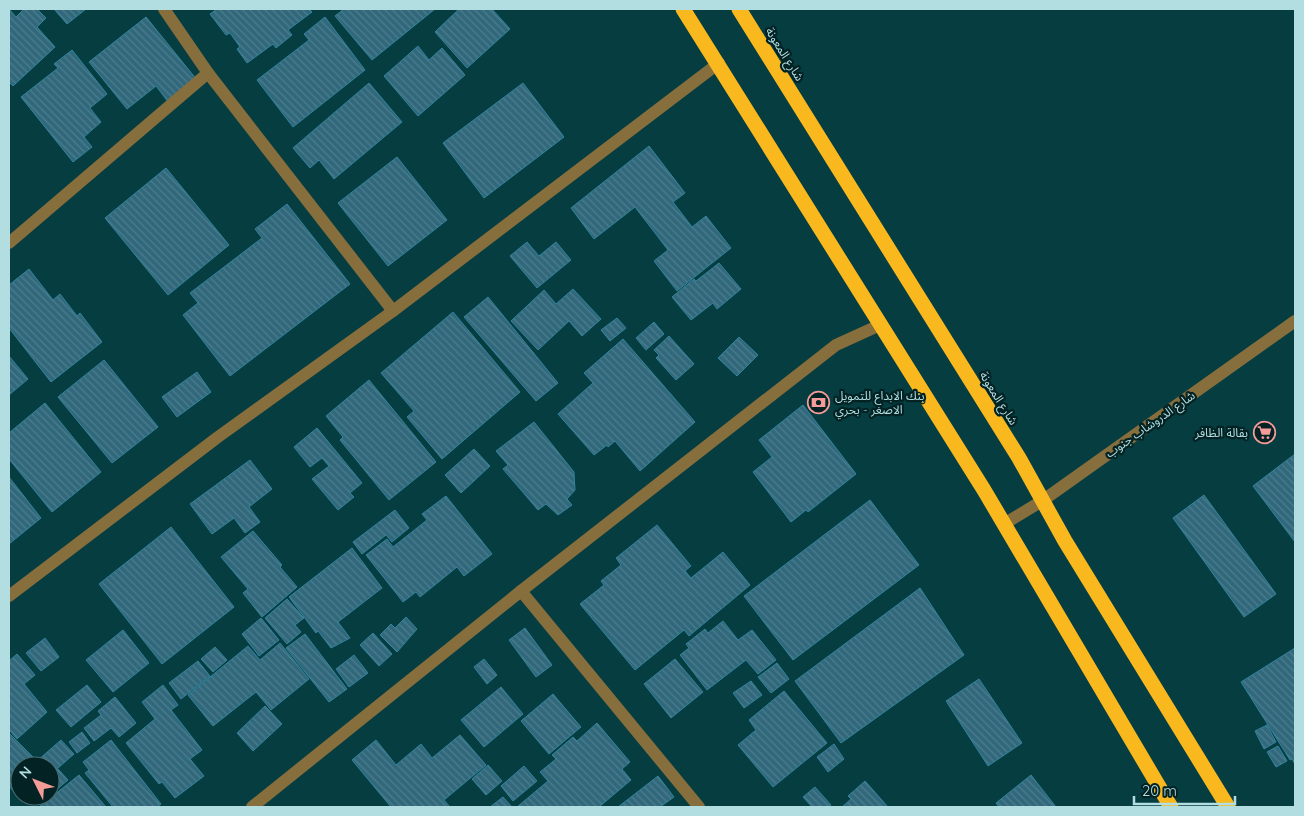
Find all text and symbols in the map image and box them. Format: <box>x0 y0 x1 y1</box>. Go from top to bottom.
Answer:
street label: شارع المعونة <box>761 24 807 85</box>
street label: شارع المعونة <box>975 368 1021 429</box>
place label: بنك الابداع للتمويل الاصغر - بحري <box>835 388 925 419</box>
street label: شارع الدروشاب جنوب <box>1102 388 1199 462</box>
bank icon: بنك الابداع للتمويل الاصغر - بحري <box>807 390 831 414</box>
supermarket icon: بقالة الظافر <box>1252 420 1276 444</box>
place label: بقالة الظافر <box>1194 425 1248 440</box>
north arrow <box>10 756 60 806</box>
text: N <box>15 762 35 782</box>
scale bar <box>1134 774 1235 806</box>
text: 20 m <box>1142 781 1177 800</box>

